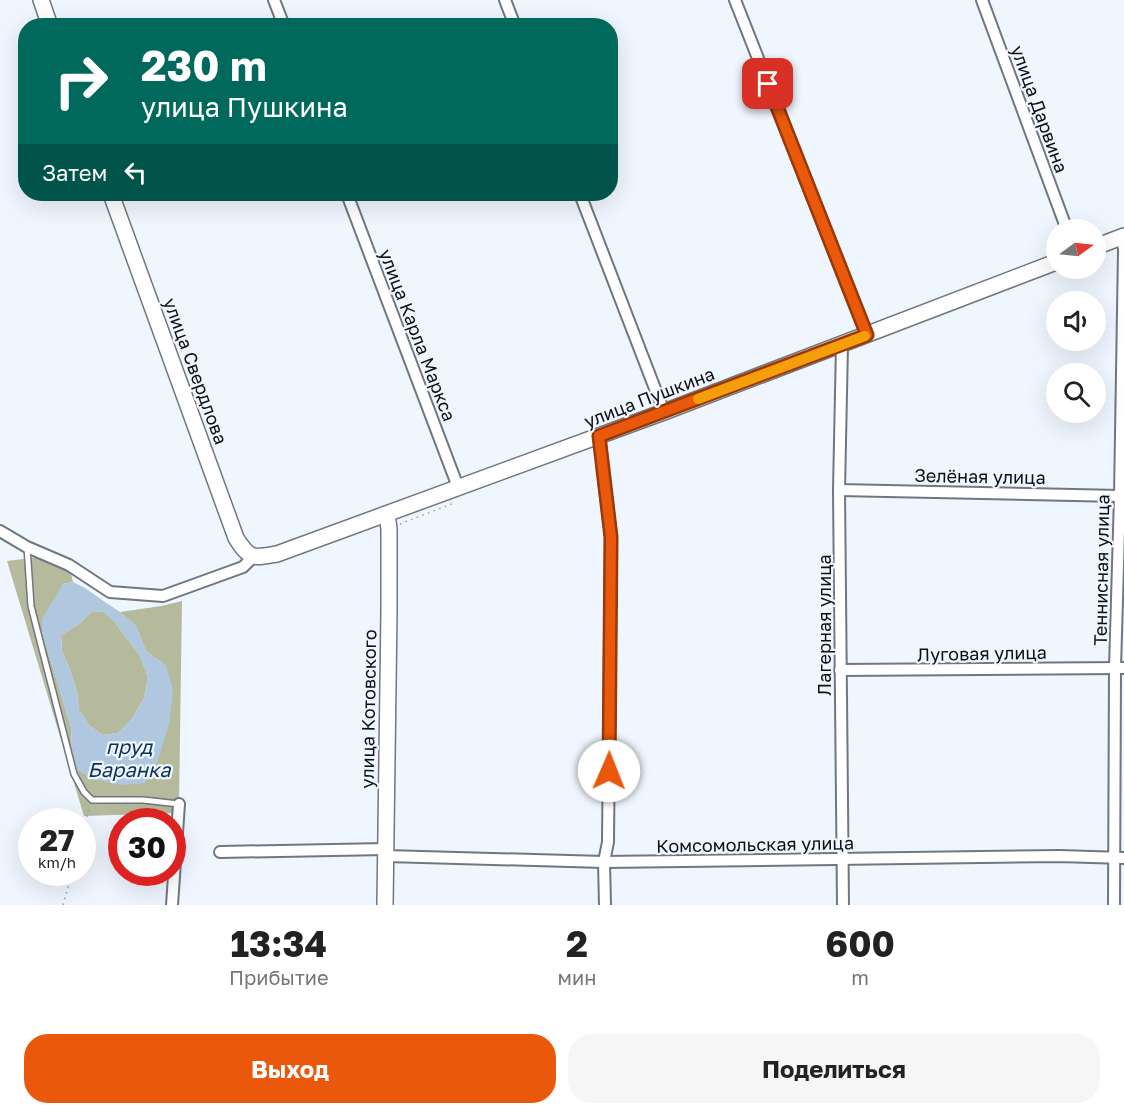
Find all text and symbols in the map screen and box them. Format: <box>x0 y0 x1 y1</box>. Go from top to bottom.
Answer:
text: 230 m <box>141 40 267 90</box>
icon: right <box>42 42 120 120</box>
street label: улица Дарвина <box>1007 42 1073 176</box>
pin <box>742 58 793 109</box>
icon: arrive <box>751 67 784 100</box>
text: улица Пушкина <box>141 91 348 123</box>
icon: left <box>119 156 152 189</box>
text: Затем <box>42 159 107 186</box>
north arrow <box>1046 219 1106 279</box>
map controls <box>1046 219 1106 423</box>
street label: улица Карла Маркса <box>375 246 461 424</box>
button: sound <box>1046 291 1106 351</box>
street label: улица Свердлова <box>159 295 233 447</box>
street label: улица Пушкина <box>581 362 717 432</box>
button: search <box>1046 363 1106 423</box>
street label: Зелёная улица <box>914 464 1046 488</box>
street label: Теннисная улица <box>1089 494 1113 646</box>
street label: Лагерная улица <box>813 554 835 696</box>
street label: улица Котовского <box>356 629 380 789</box>
street label: Луговая улица <box>917 641 1047 665</box>
water label: пруд Баранка <box>88 734 171 781</box>
position arrow <box>577 739 641 803</box>
speed limit sign: 30 <box>108 808 186 886</box>
text: 27 <box>40 822 74 858</box>
street label: Комсомольская улица <box>656 831 854 857</box>
text: km/h <box>38 853 76 871</box>
text: 13:34 <box>231 922 327 965</box>
text: 2 <box>566 922 588 965</box>
text: 600 <box>825 922 895 965</box>
text: Прибытие <box>229 965 329 989</box>
text: мин <box>558 965 596 989</box>
text: m <box>851 965 869 989</box>
button: Выход <box>24 1034 556 1103</box>
button: Поделиться <box>568 1034 1100 1103</box>

